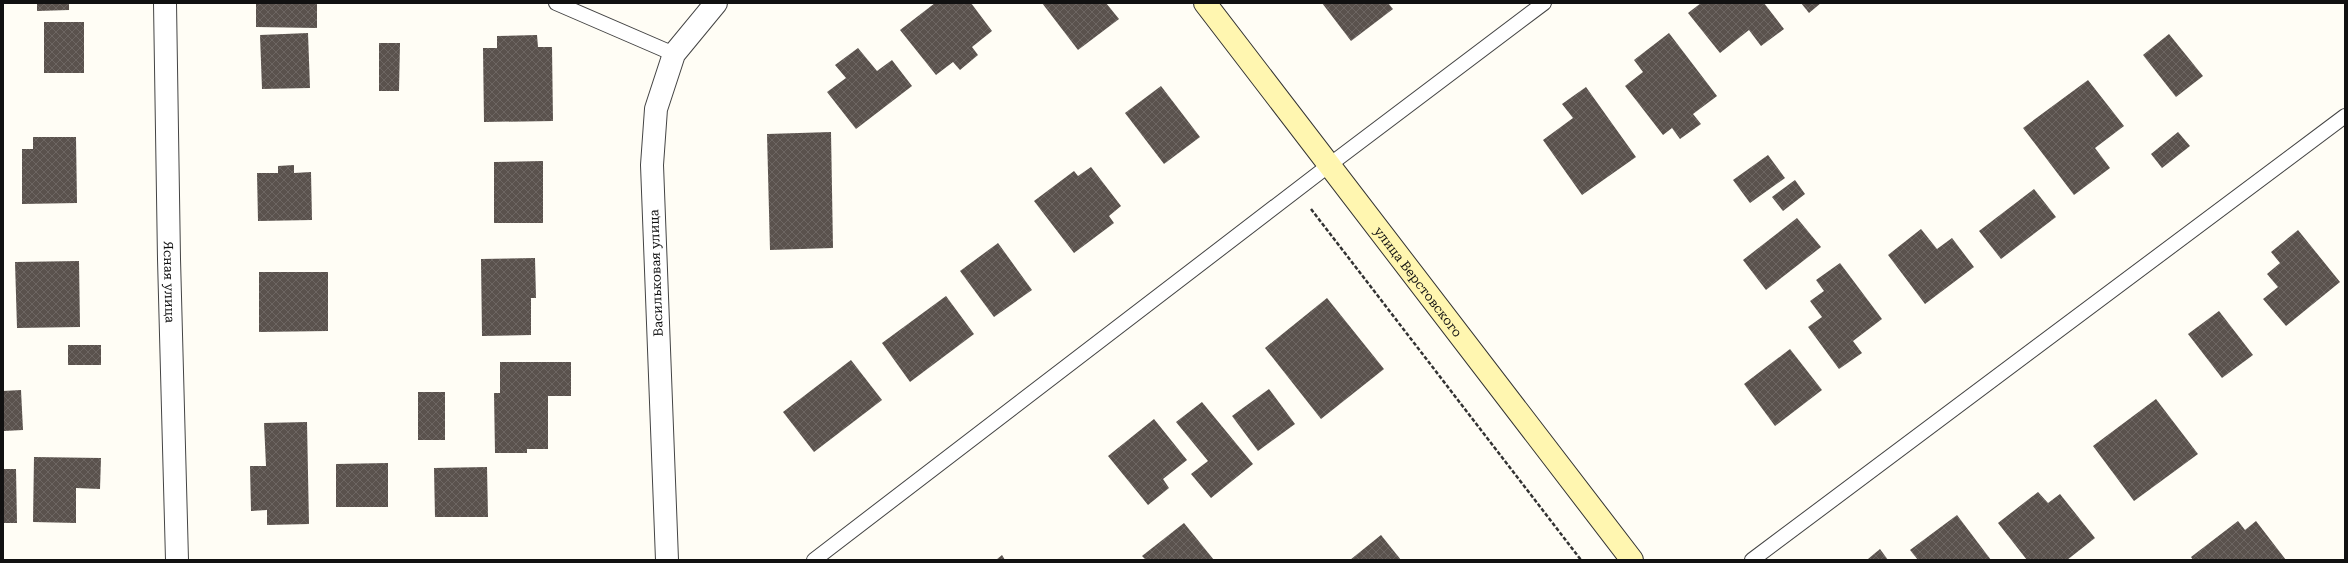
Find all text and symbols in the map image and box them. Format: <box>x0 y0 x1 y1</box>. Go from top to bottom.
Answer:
street label: Васильковая улица <box>646 209 666 337</box>
street label: улица Верстовского <box>1372 223 1466 340</box>
street label: Ясная улица <box>161 241 178 323</box>

